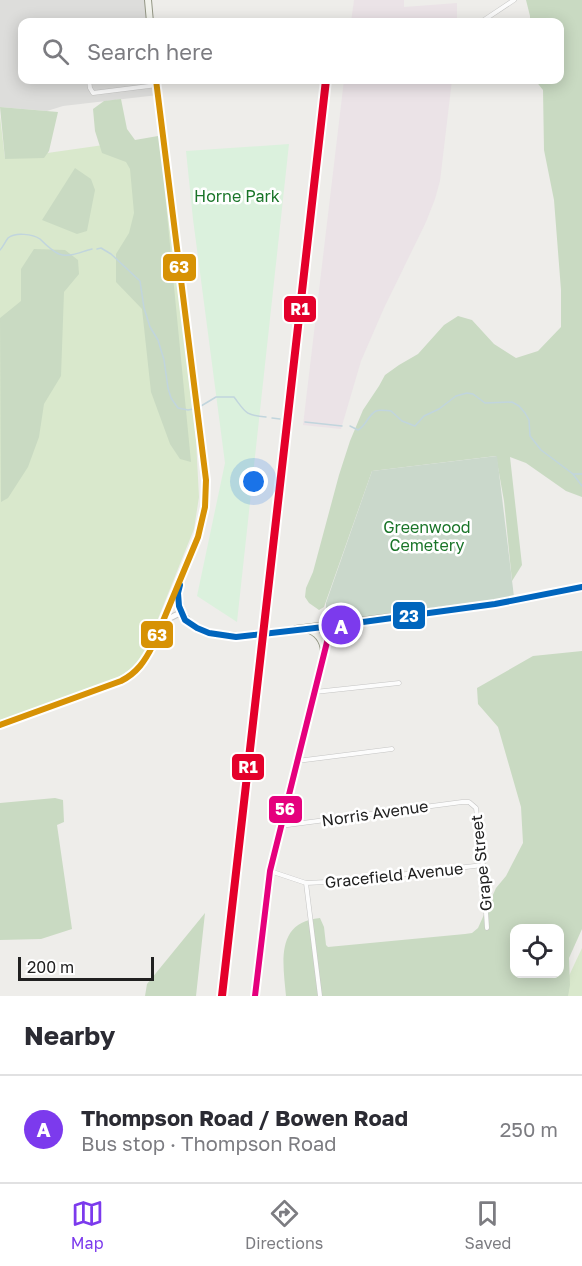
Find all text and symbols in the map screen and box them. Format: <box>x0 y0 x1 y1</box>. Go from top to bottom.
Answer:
search box <box>18 18 564 84</box>
icon: search <box>39 35 72 68</box>
text: Search here <box>87 38 213 65</box>
park label: Horne Park <box>194 186 280 206</box>
line badge: 63 <box>162 253 197 282</box>
text: 63 <box>169 257 189 277</box>
line badge: R1 <box>283 295 317 323</box>
text: R1 <box>290 299 310 319</box>
your location <box>239 467 268 496</box>
park label: Greenwood Cemetery <box>383 517 471 555</box>
line badge: 23 <box>392 601 426 630</box>
pin: A <box>322 602 360 648</box>
text: 23 <box>399 606 419 626</box>
line badge: 63 <box>140 620 174 649</box>
text: 63 <box>147 625 167 645</box>
line badge: R1 <box>231 753 265 781</box>
text: R1 <box>238 757 258 777</box>
line badge: 56 <box>268 795 303 824</box>
street label: Norris Avenue <box>320 796 430 830</box>
text: 56 <box>275 799 295 819</box>
street label: Grape Street <box>466 814 496 912</box>
street label: Gracefield Avenue <box>324 858 464 892</box>
map controls <box>510 924 564 978</box>
button: locate <box>510 924 564 978</box>
scale bar <box>18 954 154 982</box>
text: 200 m <box>27 957 74 977</box>
text: Nearby <box>24 1020 115 1051</box>
text: Thompson Road / Bowen Road <box>81 1104 408 1131</box>
text: A <box>36 1117 51 1141</box>
text: 250 m <box>500 1117 558 1141</box>
text: Bus stop · Thompson Road <box>81 1131 337 1155</box>
tab: Map <box>71 1197 104 1253</box>
tab: Directions <box>245 1197 323 1253</box>
tab: Saved <box>465 1197 511 1253</box>

